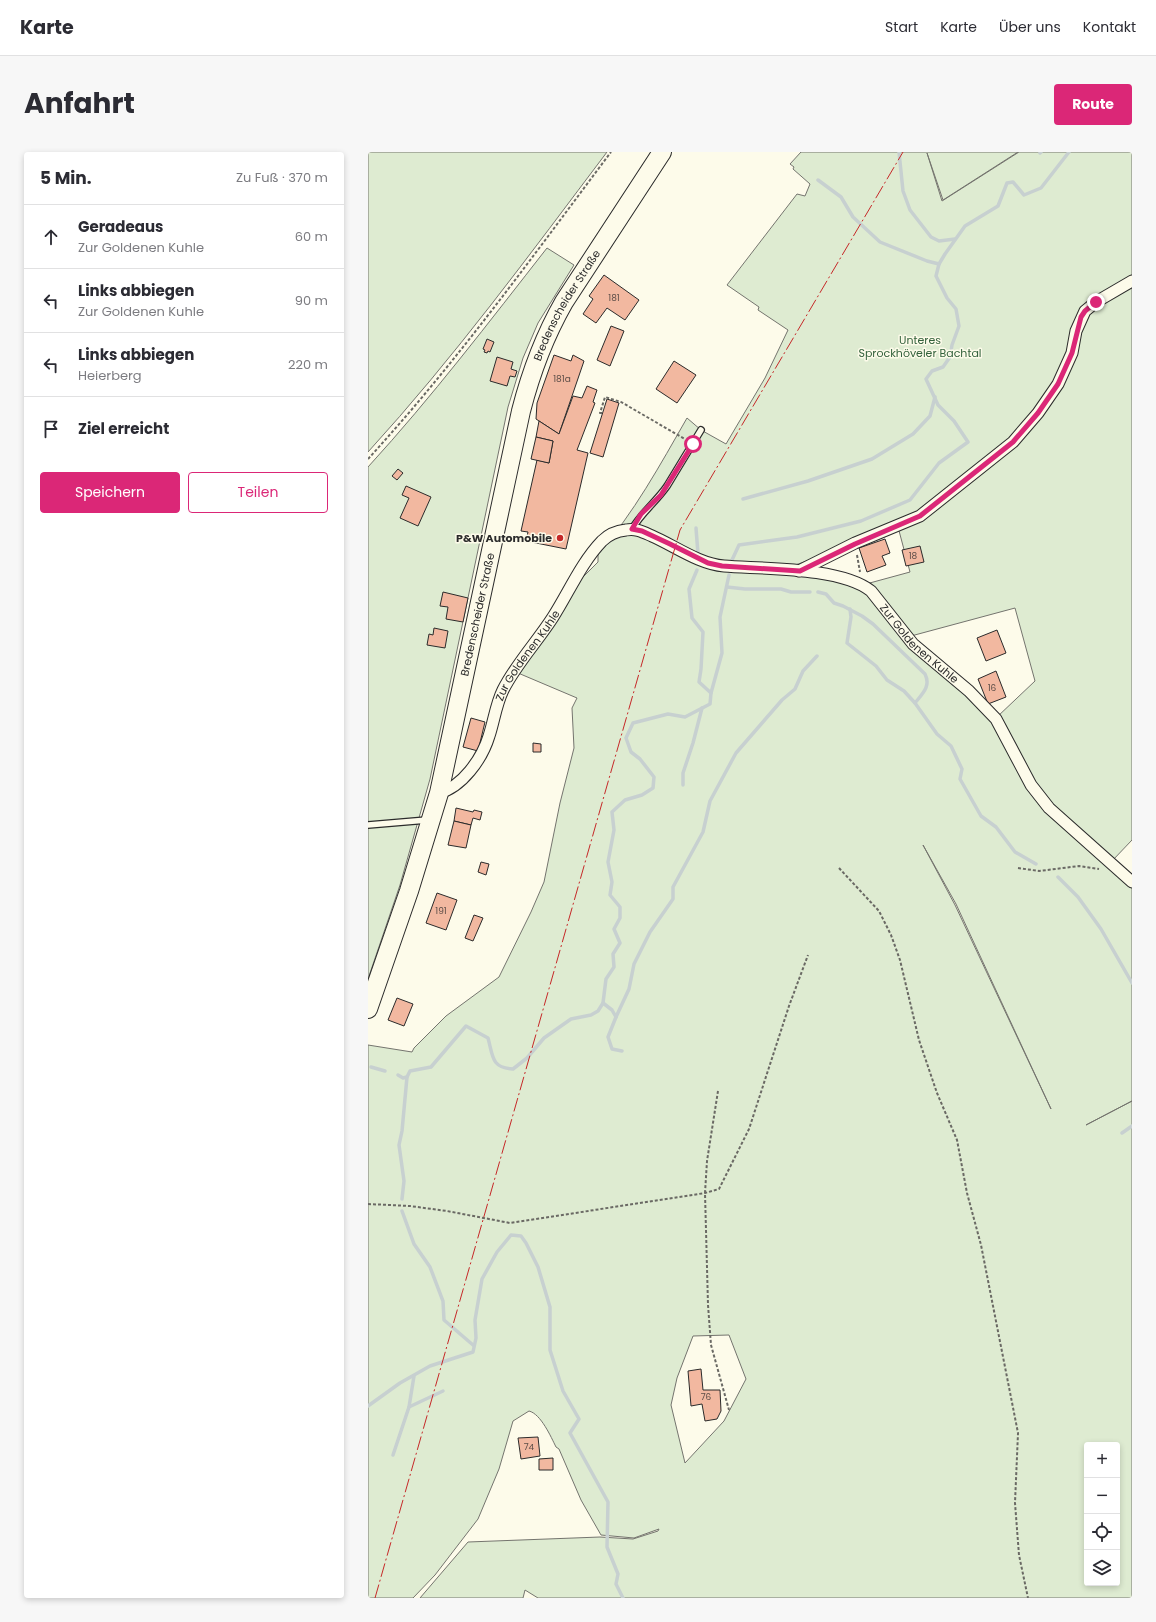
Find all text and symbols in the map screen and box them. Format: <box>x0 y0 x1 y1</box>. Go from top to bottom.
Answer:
text: Karte <box>20 14 74 41</box>
text: Start <box>885 17 918 37</box>
text: Karte <box>940 17 977 37</box>
text: Über uns <box>999 17 1061 37</box>
text: Kontakt <box>1083 17 1136 37</box>
text: Anfahrt <box>24 84 135 123</box>
button: Route <box>1054 84 1132 125</box>
text: 5 Min. <box>40 166 92 190</box>
text: Zu Fuß · 370 m <box>236 168 328 187</box>
text: Geradeaus <box>78 216 163 237</box>
icon: ahead <box>40 226 62 248</box>
text: 60 m <box>295 227 328 246</box>
text: Zur Goldenen Kuhle <box>78 238 204 257</box>
street label: Bredenscheider Straße <box>529 246 604 363</box>
text: Links abbiegen <box>78 280 194 301</box>
icon: left <box>40 290 62 312</box>
text: 90 m <box>295 291 328 310</box>
house number: 181 <box>608 292 620 304</box>
route end <box>1087 293 1105 311</box>
text: Zur Goldenen Kuhle <box>78 302 204 321</box>
park label: Unteres Sprockhöveler Bachtal <box>858 332 982 361</box>
text: Links abbiegen <box>78 344 194 365</box>
icon: left <box>40 354 62 376</box>
text: 220 m <box>288 355 328 374</box>
text: Heierberg <box>78 366 142 385</box>
house number: 181a <box>553 373 571 385</box>
icon: arrive <box>40 418 62 440</box>
text: Ziel erreicht <box>78 418 169 439</box>
route start <box>684 435 702 453</box>
button: Speichern <box>40 472 180 513</box>
button: Teilen <box>188 472 328 513</box>
place label: P&W Automobile <box>456 530 552 546</box>
marker: P&W Automobile <box>555 533 565 543</box>
house number: 18 <box>909 550 918 562</box>
street label: Bredenscheider Straße <box>456 551 498 678</box>
street label: Zur Goldenen Kuhle <box>876 600 962 687</box>
street label: Zur Goldenen Kuhle <box>491 607 564 703</box>
house number: 16 <box>988 682 997 694</box>
house number: 191 <box>435 905 447 917</box>
house number: 76 <box>701 1391 712 1403</box>
house number: 74 <box>524 1441 535 1453</box>
map controls <box>1084 1442 1120 1586</box>
button: + <box>1084 1442 1120 1478</box>
button: − <box>1084 1478 1120 1514</box>
button: locate <box>1084 1514 1120 1550</box>
button: layers <box>1084 1550 1120 1586</box>

